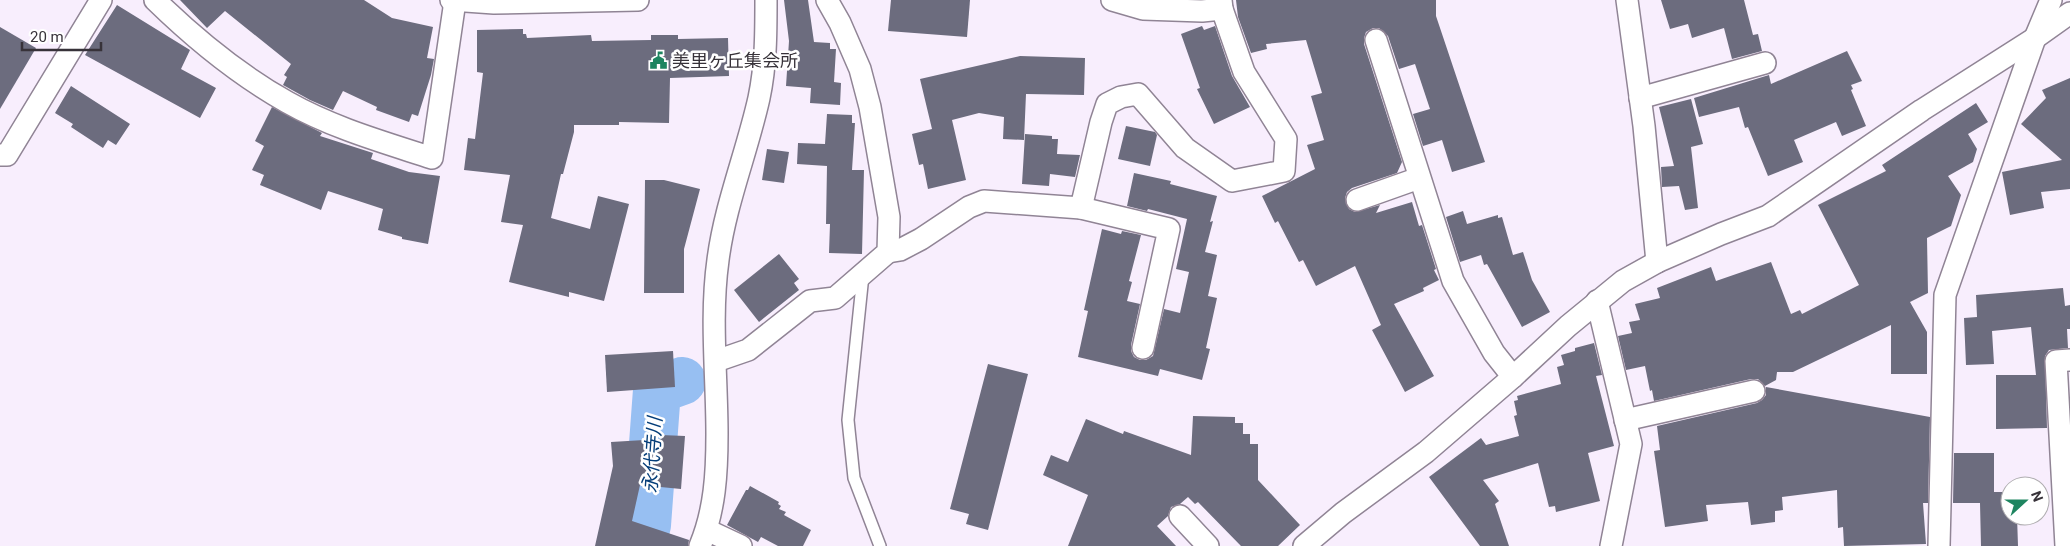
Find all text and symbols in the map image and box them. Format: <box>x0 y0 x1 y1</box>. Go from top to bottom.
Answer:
scale bar <box>22 20 101 52</box>
text: 20 m <box>30 28 64 46</box>
place label: 美里ヶ丘集会所 <box>672 50 798 71</box>
public building icon: 美里ヶ丘集会所 <box>648 51 668 71</box>
water label: 永代寺川 <box>638 414 667 494</box>
north arrow <box>2000 476 2050 526</box>
text: N <box>2028 489 2046 504</box>

